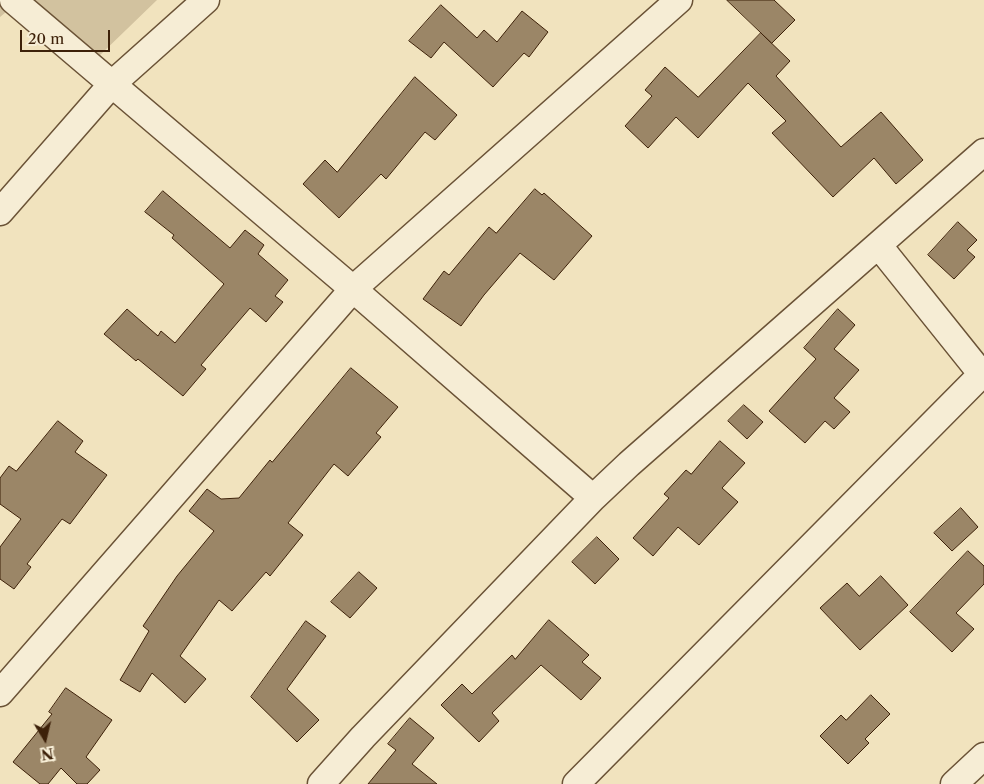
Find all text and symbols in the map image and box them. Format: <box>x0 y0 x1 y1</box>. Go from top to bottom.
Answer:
scale bar <box>22 20 112 52</box>
text: 20 m <box>28 29 64 48</box>
north arrow <box>20 714 70 764</box>
text: N <box>40 744 55 764</box>

